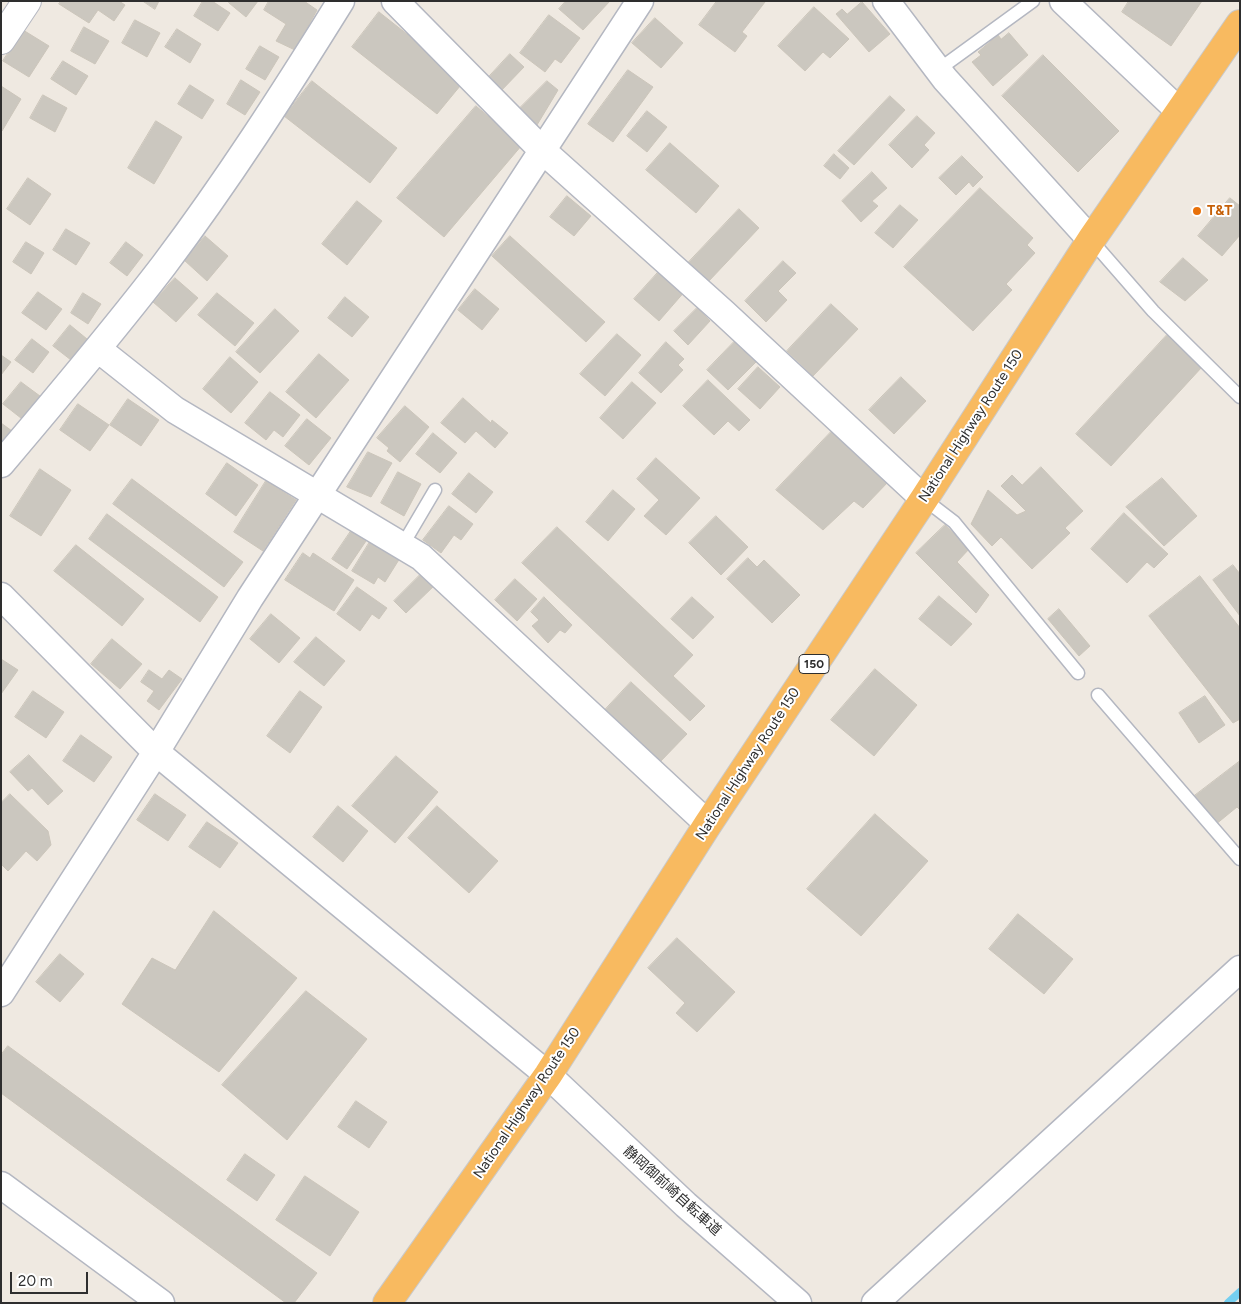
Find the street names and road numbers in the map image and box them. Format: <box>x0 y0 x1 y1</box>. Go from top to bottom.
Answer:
street label: National Highway Route 150 <box>915 347 1027 505</box>
road number: 150 <box>799 654 829 674</box>
street label: National Highway Route 150 <box>692 685 804 843</box>
street label: National Highway Route 150 <box>470 1024 584 1182</box>
street label: 静岡御前崎自転車道 <box>620 1143 724 1239</box>

